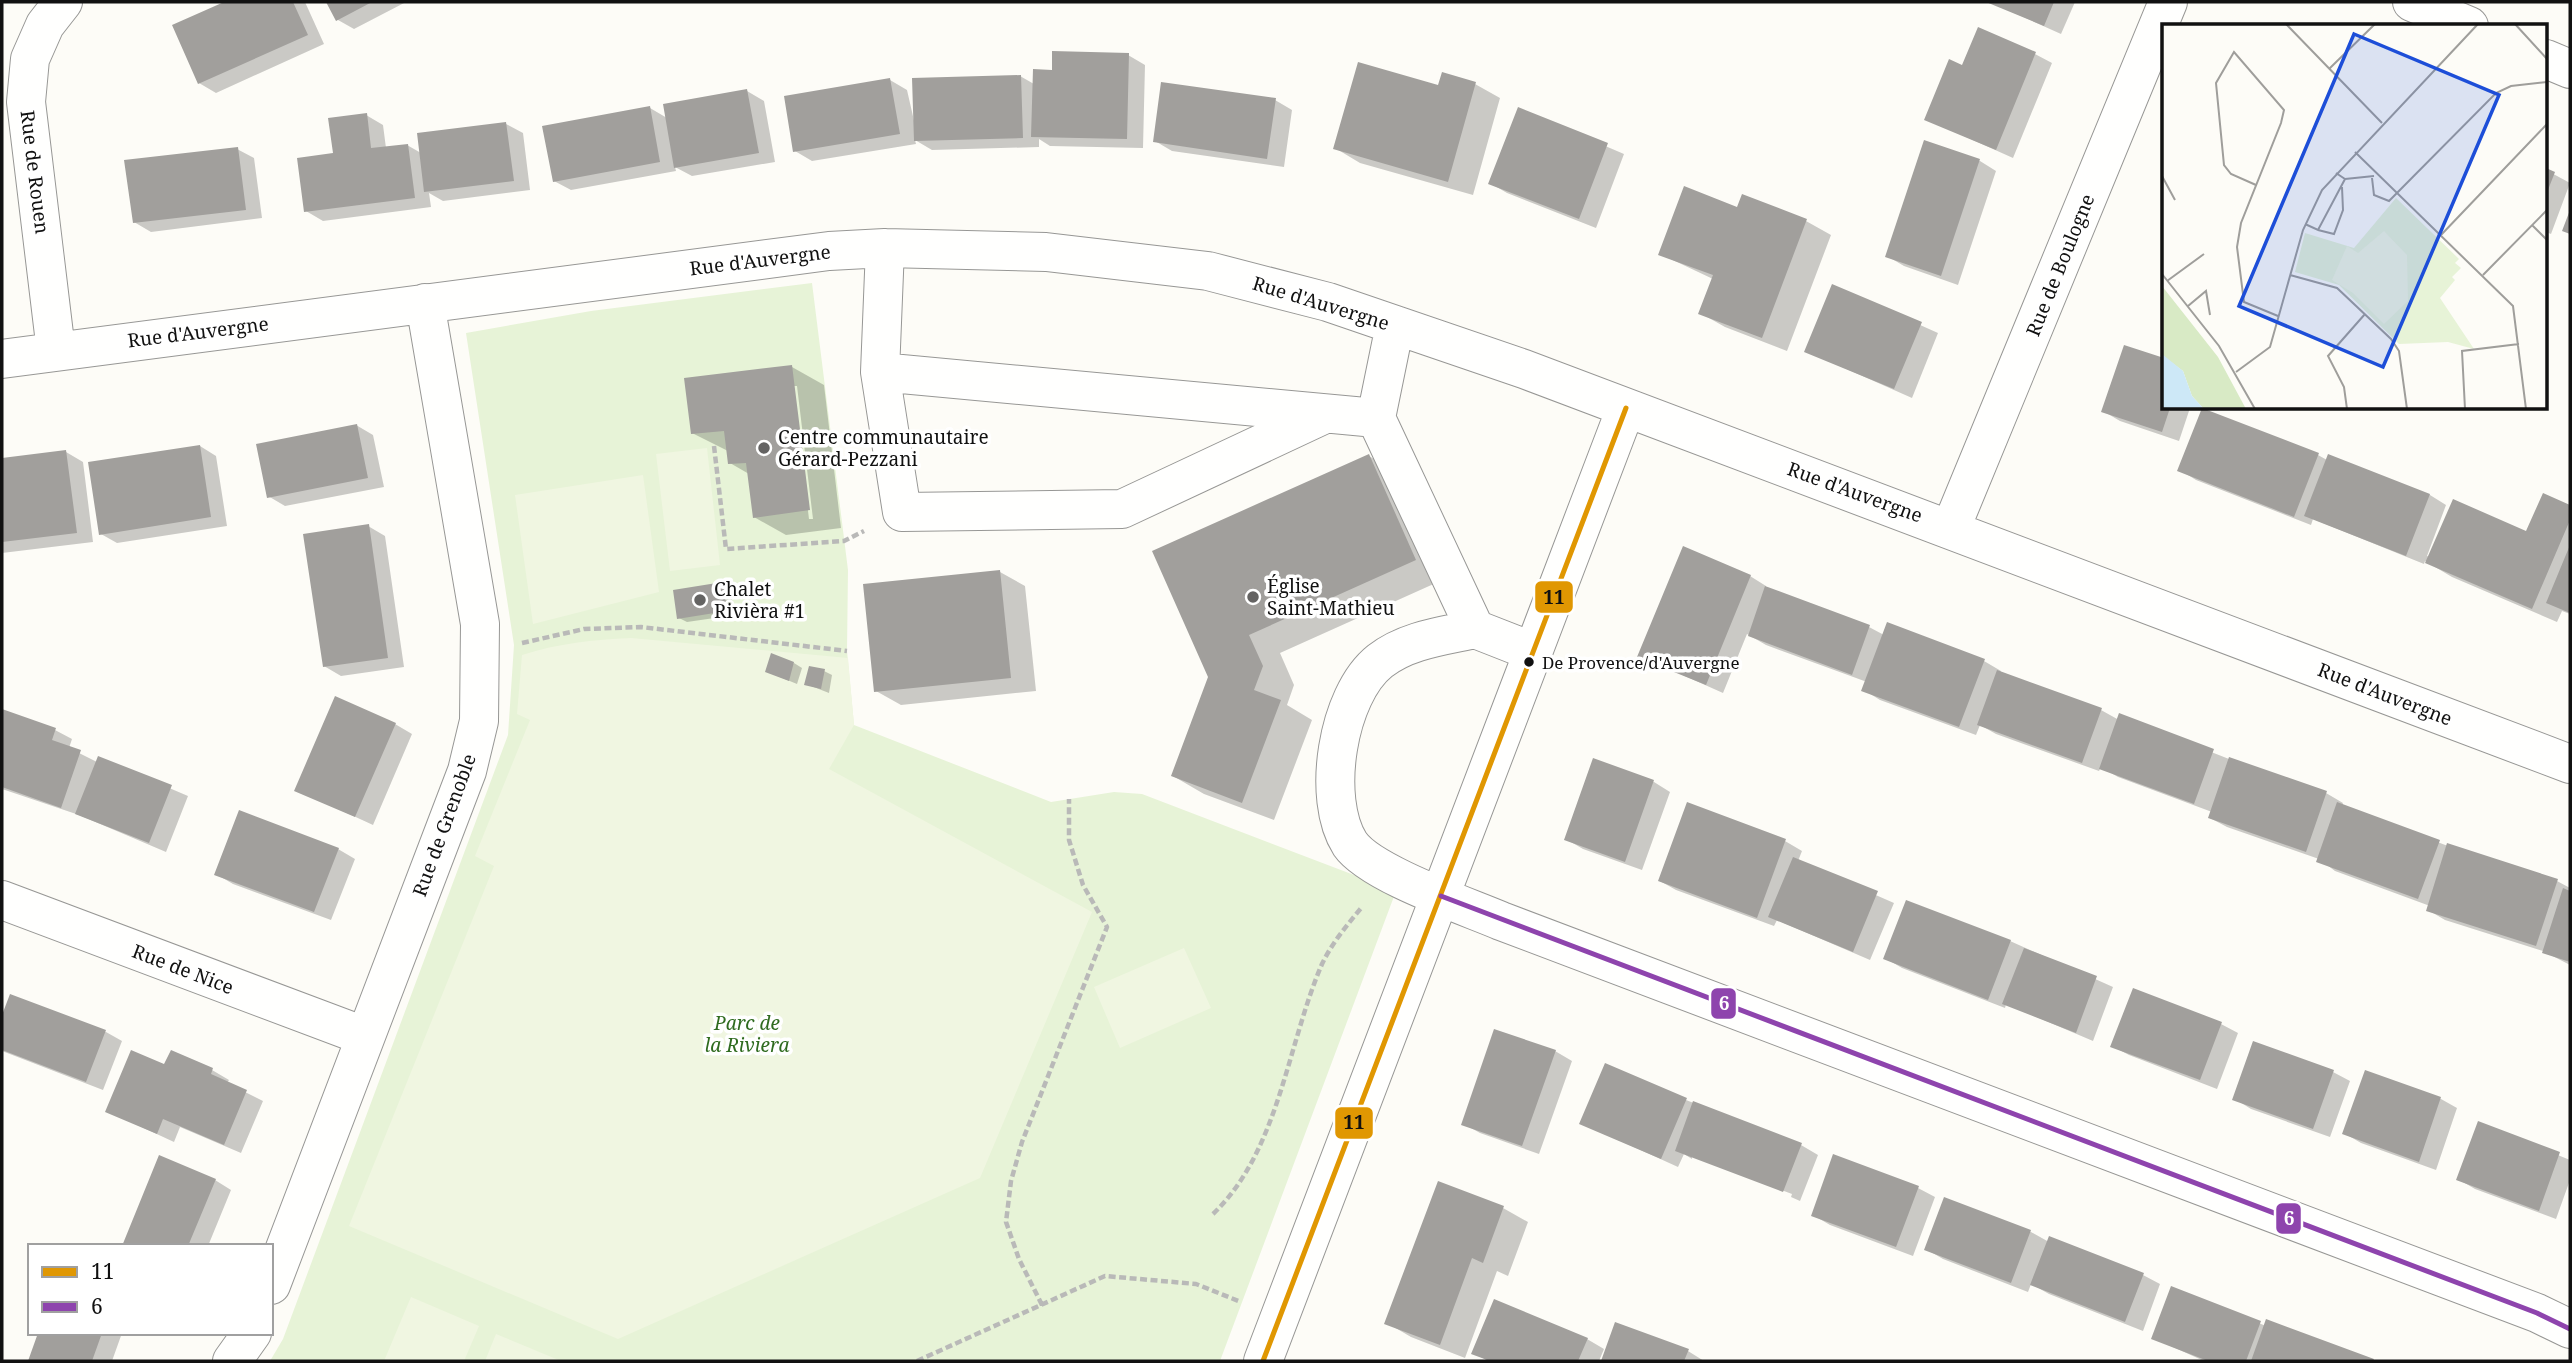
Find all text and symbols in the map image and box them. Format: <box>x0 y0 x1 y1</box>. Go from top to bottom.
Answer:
inset map <box>2162 24 2548 410</box>
street label: Rue de Rouen <box>15 109 55 235</box>
street label: Rue de Boulogne <box>2020 190 2100 340</box>
street label: Rue d'Auvergne <box>688 238 832 282</box>
street label: Rue d'Auvergne <box>1249 270 1393 336</box>
street label: Rue d'Auvergne <box>126 310 270 354</box>
place label: Centre communautaire Gérard-Pezzani <box>778 424 989 472</box>
marker: Centre communautaire Gérard-Pezzani <box>756 440 772 456</box>
street label: Rue d'Auvergne <box>1784 456 1926 528</box>
place label: Église Saint-Mathieu <box>1267 573 1395 621</box>
place label: Chalet Rivièra #1 <box>714 576 805 624</box>
line badge: 11 <box>1534 580 1574 614</box>
text: 11 <box>1543 584 1565 610</box>
marker: Église Saint-Mathieu <box>1245 589 1261 605</box>
marker: Chalet Rivièra #1 <box>692 592 708 608</box>
place label: De Provence/d'Auvergne <box>1542 651 1740 674</box>
marker: De Provence/d'Auvergne <box>1522 655 1536 669</box>
street label: Rue d'Auvergne <box>2314 656 2456 732</box>
street label: Rue de Grenoble <box>406 750 482 900</box>
street label: Rue de Nice <box>129 938 237 1000</box>
line badge: 6 <box>1710 987 1737 1020</box>
text: 6 <box>1719 990 1730 1016</box>
park label: Parc de la Riviera <box>705 1010 790 1058</box>
line badge: 11 <box>1334 1106 1374 1140</box>
text: 11 <box>1343 1109 1365 1135</box>
line badge: 6 <box>2275 1202 2302 1235</box>
text: 6 <box>2284 1205 2295 1231</box>
legend <box>28 1244 273 1335</box>
text: 11 <box>91 1257 114 1285</box>
text: 6 <box>91 1292 103 1320</box>

